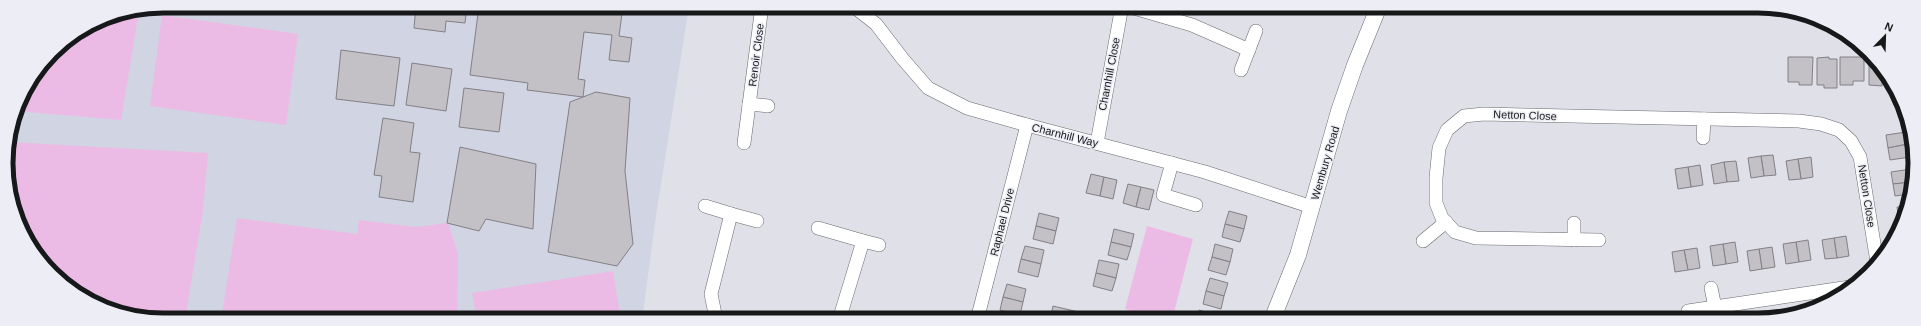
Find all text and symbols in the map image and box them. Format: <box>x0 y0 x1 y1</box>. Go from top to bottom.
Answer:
north arrow <box>1865 16 1905 56</box>
text: N <box>1883 20 1895 34</box>
street label: Renoir Close <box>746 23 766 87</box>
street label: Charnhill Close <box>1096 36 1122 112</box>
street label: Netton Close <box>1493 108 1557 122</box>
street label: Charnhill Way <box>1031 121 1100 149</box>
street label: Wembury Road <box>1309 125 1341 201</box>
street label: Netton Close <box>1856 164 1878 228</box>
street label: Raphael Drive <box>988 187 1016 257</box>

